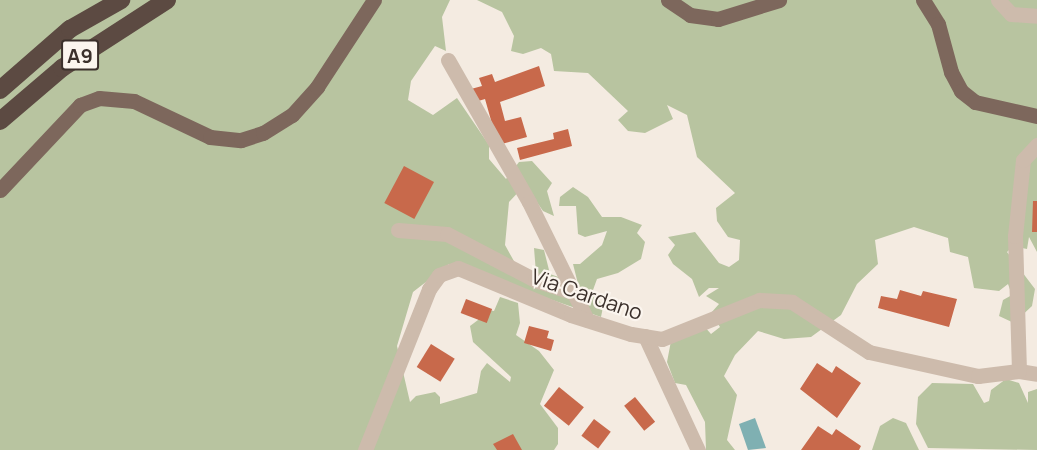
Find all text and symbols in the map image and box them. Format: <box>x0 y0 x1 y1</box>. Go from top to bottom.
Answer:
road number: A9 <box>60 38 100 72</box>
street label: Via Cardano <box>528 263 646 325</box>

